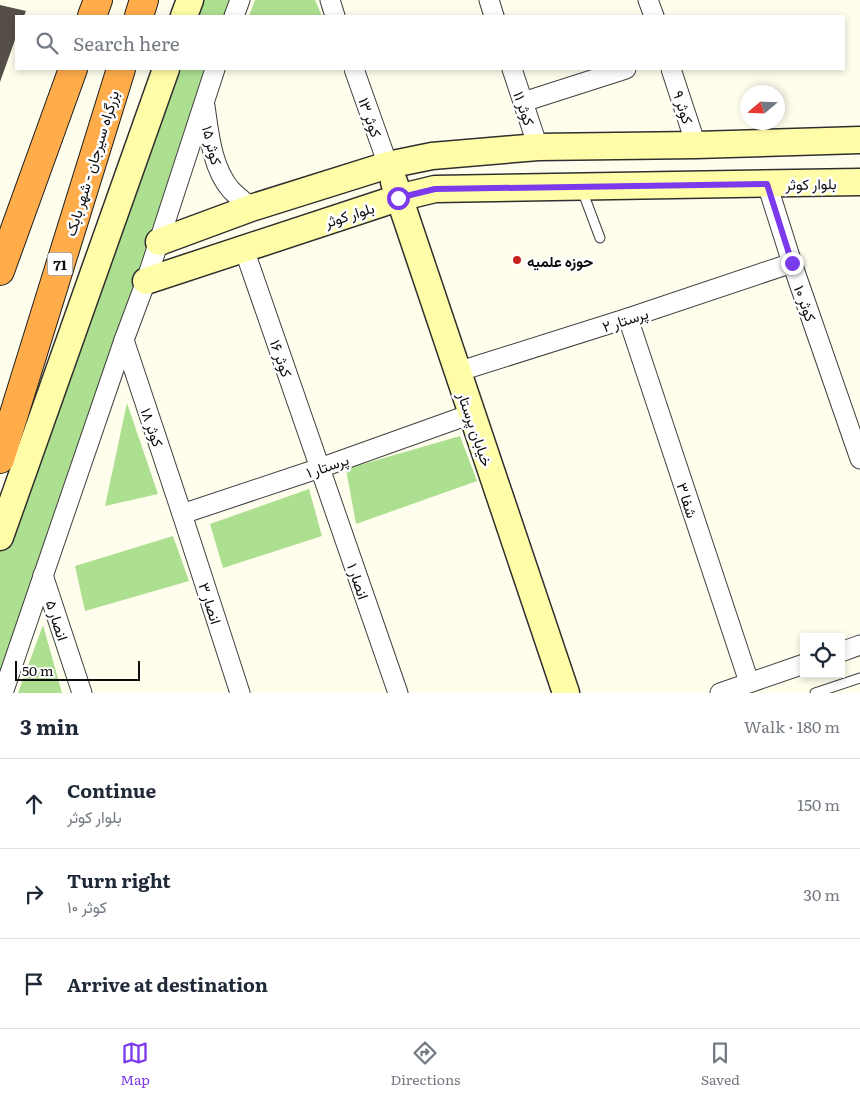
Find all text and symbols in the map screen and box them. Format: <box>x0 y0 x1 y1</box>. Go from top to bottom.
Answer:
search box <box>15 15 845 70</box>
icon: search <box>33 29 61 57</box>
text: Search here <box>73 29 180 57</box>
north arrow <box>740 85 785 130</box>
street label: بزرگراه سیرجان - شهر بابک <box>58 87 124 239</box>
street label: کوثر ۹ <box>668 87 700 127</box>
street label: کوثر ۱۱ <box>508 88 542 129</box>
street label: کوثر ۱۳ <box>353 94 389 140</box>
street label: کوثر ۱۵ <box>197 123 229 167</box>
street label: بلوار کوثر <box>784 171 837 195</box>
route start <box>387 187 410 210</box>
street label: بلوار کوثر <box>320 195 377 233</box>
place label: حوزه علمیه <box>527 249 593 272</box>
road number: 71 <box>48 252 72 276</box>
route end <box>781 252 804 275</box>
marker: حوزه علمیه <box>511 254 523 266</box>
street label: کوثر ۱۰ <box>789 281 823 325</box>
street label: پرستار ۲ <box>599 301 651 337</box>
street label: کوثر ۱۶ <box>265 336 299 380</box>
street label: خیابان پرستار <box>452 388 499 469</box>
street label: کوثر ۱۸ <box>136 404 170 450</box>
street label: پرستار ۱ <box>303 447 351 483</box>
street label: شفا ۳ <box>671 479 705 521</box>
street label: انصار ۱ <box>342 560 376 602</box>
street label: انصار ۳ <box>193 579 229 627</box>
street label: انصار ۵ <box>41 597 75 643</box>
map controls <box>800 633 845 678</box>
button: locate <box>800 633 845 678</box>
scale bar <box>15 658 140 681</box>
text: 50 m <box>22 660 54 680</box>
text: 3 min <box>20 710 79 741</box>
text: Walk · 180 m <box>744 714 840 738</box>
text: Continue <box>67 776 156 804</box>
icon: ahead <box>20 790 48 818</box>
text: 150 m <box>797 792 840 816</box>
text: بلوار کوثر <box>67 804 122 828</box>
text: Turn right <box>67 866 171 894</box>
icon: right <box>20 880 48 908</box>
text: 30 m <box>803 882 840 906</box>
text: کوثر ۱۰ <box>67 894 107 918</box>
icon: arrive <box>20 970 48 998</box>
text: Arrive at destination <box>67 970 268 998</box>
tab: Map <box>120 1039 150 1089</box>
tab: Directions <box>390 1039 460 1089</box>
tab: Saved <box>701 1039 740 1089</box>

